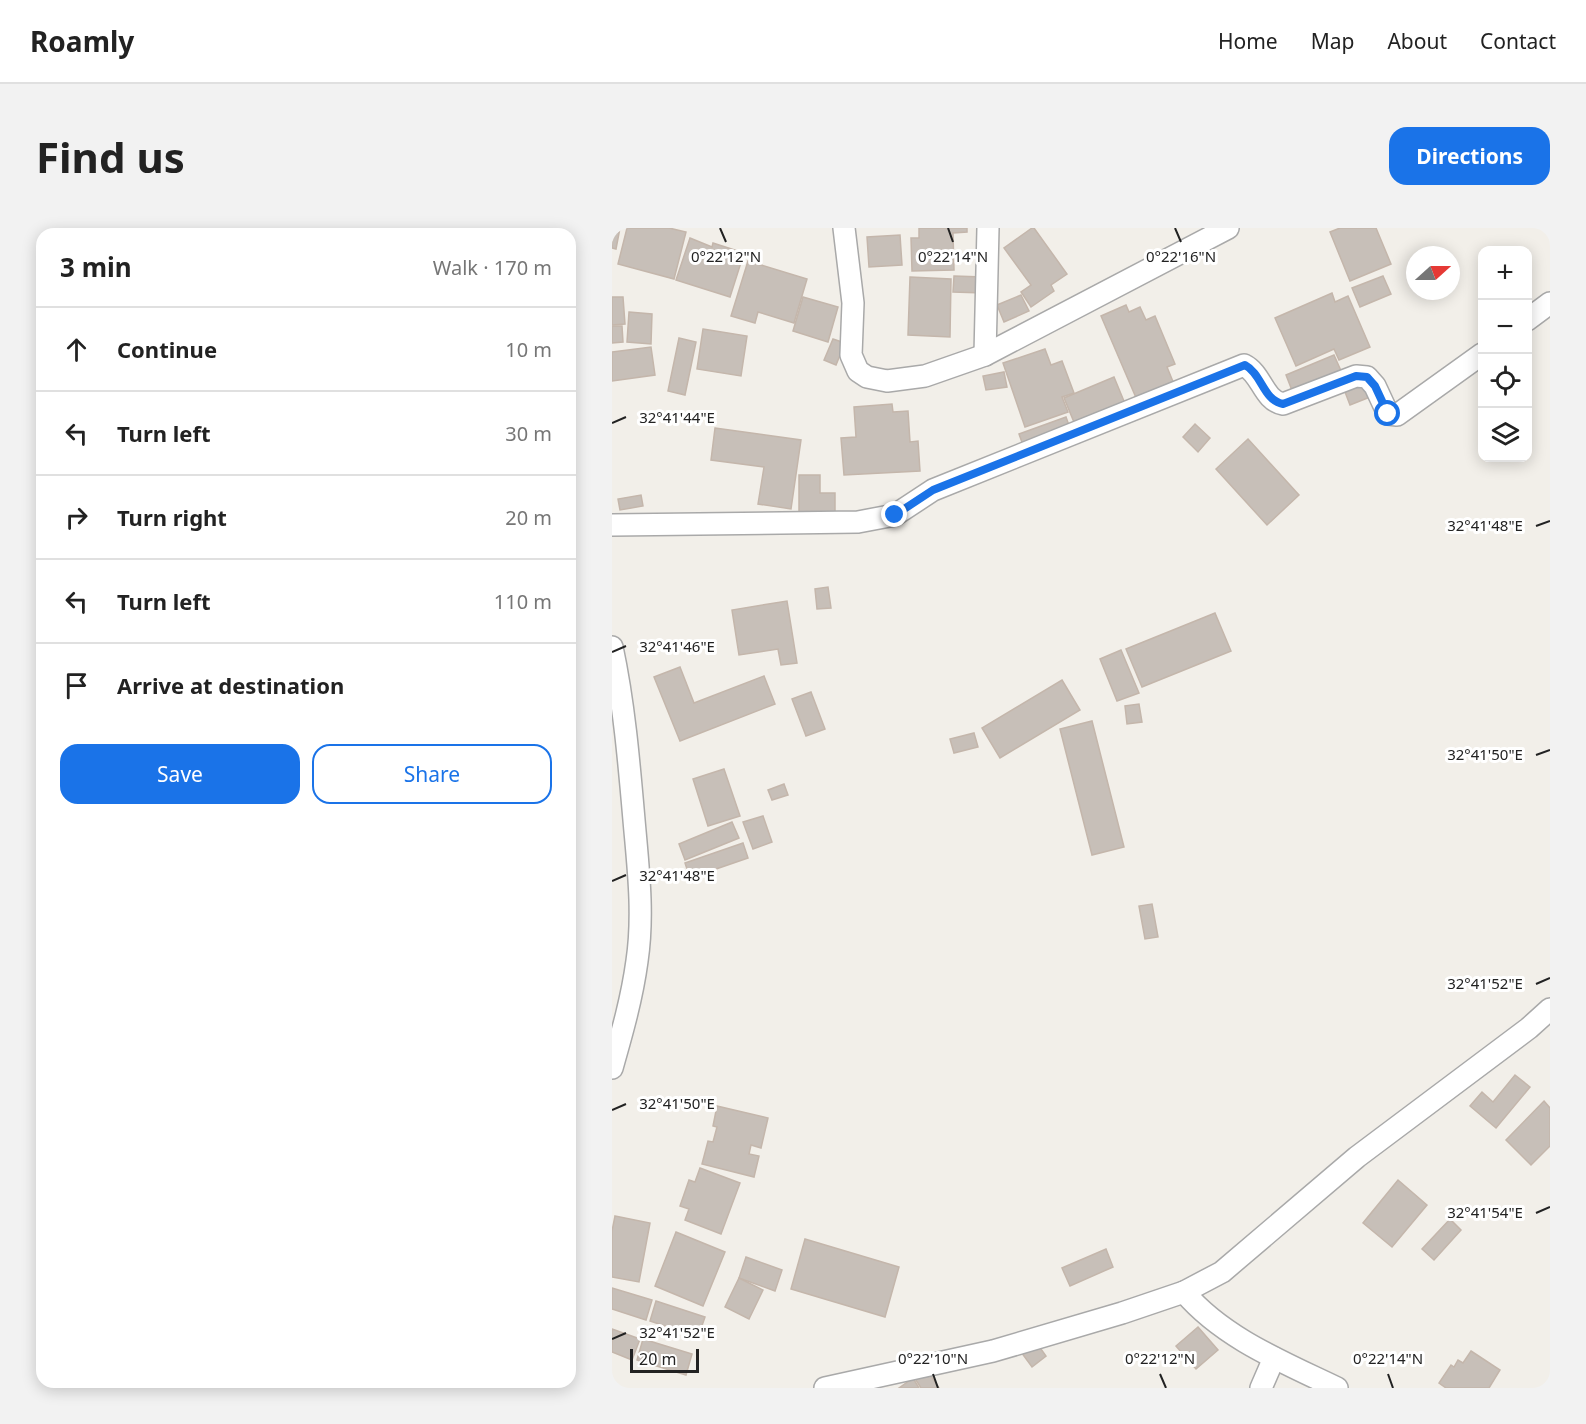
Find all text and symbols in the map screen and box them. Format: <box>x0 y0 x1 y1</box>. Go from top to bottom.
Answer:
text: Roamly <box>30 22 134 60</box>
text: Home <box>1218 27 1278 55</box>
text: Map <box>1311 27 1354 55</box>
text: About <box>1387 27 1447 55</box>
text: Contact <box>1480 27 1556 55</box>
button: Directions <box>1389 127 1550 185</box>
text: Find us <box>36 128 185 185</box>
text: 0°22'12"N <box>691 246 761 266</box>
text: 0°22'14"N <box>918 246 988 266</box>
text: 0°22'16"N <box>1146 246 1216 266</box>
north arrow <box>1406 246 1460 300</box>
map controls <box>1478 246 1532 462</box>
button: + <box>1478 246 1532 300</box>
text: 3 min <box>60 249 132 285</box>
text: Walk · 170 m <box>433 254 552 281</box>
button: − <box>1478 300 1532 354</box>
icon: ahead <box>60 333 93 366</box>
text: Continue <box>117 334 217 364</box>
text: 10 m <box>505 336 552 363</box>
button: locate <box>1478 354 1532 408</box>
route start <box>1374 400 1400 426</box>
text: 32°41'44"E <box>639 407 715 427</box>
button: layers <box>1478 408 1532 462</box>
icon: left <box>60 417 93 450</box>
text: Turn left <box>117 418 211 448</box>
text: 30 m <box>505 420 552 447</box>
icon: right <box>60 501 93 534</box>
route end <box>881 501 907 527</box>
text: Turn right <box>117 502 227 532</box>
text: 20 m <box>505 504 552 531</box>
text: 32°41'48"E <box>1447 515 1523 535</box>
icon: left <box>60 585 93 618</box>
text: Turn left <box>117 586 211 616</box>
text: 110 m <box>494 588 552 615</box>
text: 32°41'46"E <box>639 636 715 656</box>
icon: arrive <box>60 669 93 702</box>
text: Arrive at destination <box>117 670 344 700</box>
button: Save <box>60 744 300 804</box>
button: Share <box>312 744 552 804</box>
text: 32°41'50"E <box>1447 744 1523 764</box>
text: 32°41'48"E <box>639 865 715 885</box>
text: 32°41'52"E <box>1447 973 1523 993</box>
text: 32°41'50"E <box>639 1093 715 1113</box>
text: 32°41'54"E <box>1447 1202 1523 1222</box>
text: 32°41'52"E <box>639 1322 715 1342</box>
scale bar <box>630 1346 699 1374</box>
text: 20 m <box>639 1348 676 1370</box>
text: 0°22'10"N <box>898 1348 968 1368</box>
text: 0°22'12"N <box>1125 1348 1195 1368</box>
text: 0°22'14"N <box>1353 1348 1423 1368</box>

